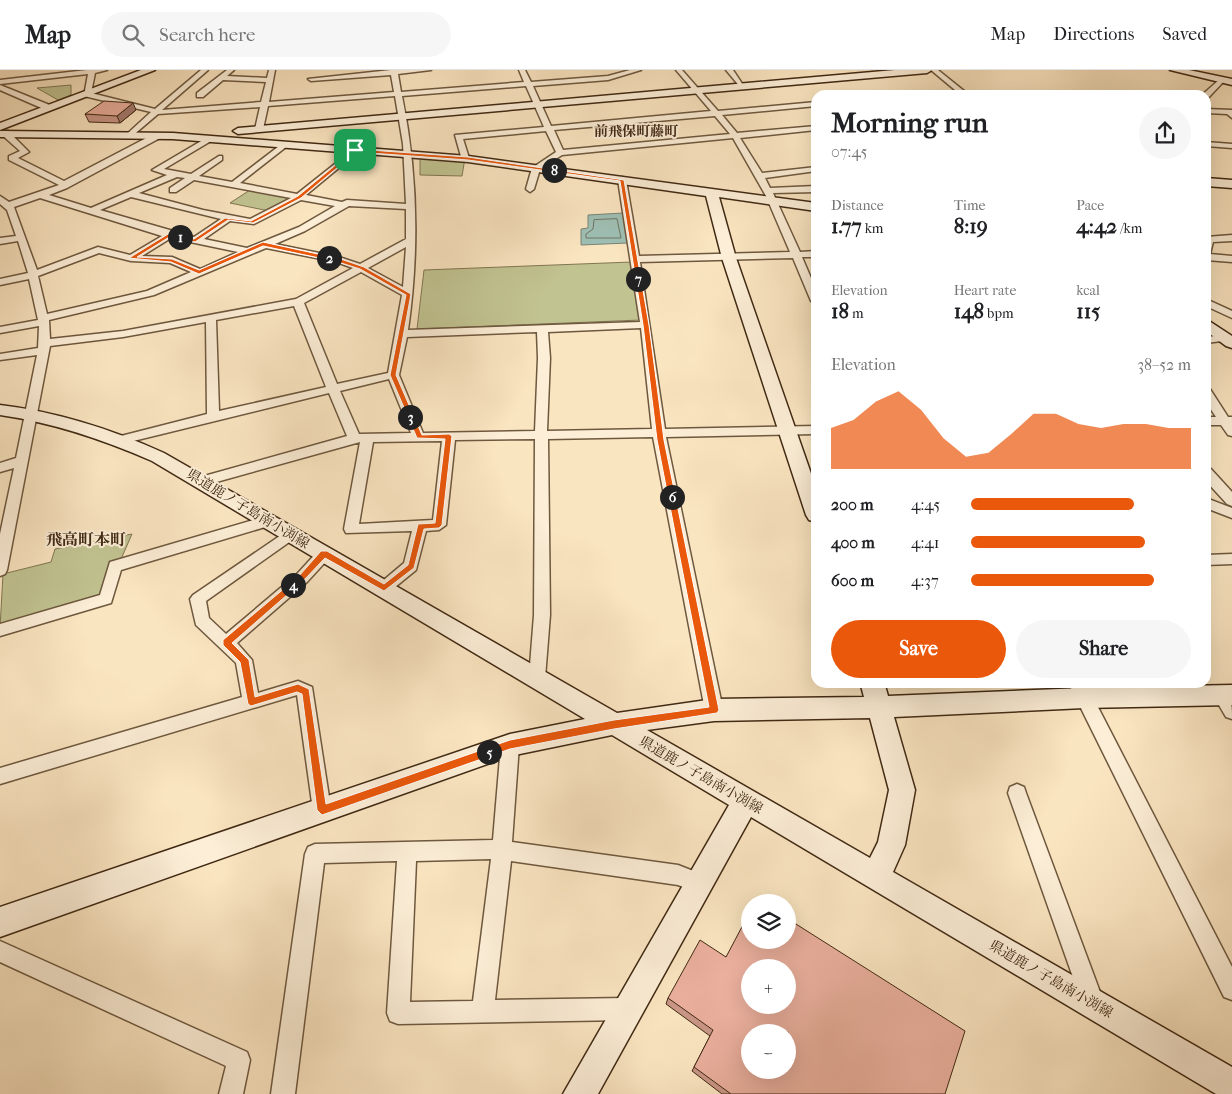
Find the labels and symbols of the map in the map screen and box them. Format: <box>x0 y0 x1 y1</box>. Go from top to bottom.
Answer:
district label: 前飛保町藤町 <box>594 123 679 140</box>
pin <box>334 129 376 171</box>
pin: 8 <box>542 158 566 182</box>
pin: 1 <box>168 224 192 250</box>
pin: 2 <box>316 246 342 270</box>
pin: 7 <box>626 266 650 292</box>
pin: 3 <box>398 404 422 430</box>
street label: 県道鹿ノ子島南小渕線 <box>184 466 312 552</box>
pin: 6 <box>660 484 684 510</box>
district label: 飛高町本町 <box>46 530 126 549</box>
pin: 4 <box>280 572 306 598</box>
street label: 県道鹿ノ子島南小渕線 <box>636 733 766 817</box>
pin: 5 <box>476 740 502 764</box>
street label: 県道鹿ノ子島南小渕線 <box>986 937 1116 1021</box>

